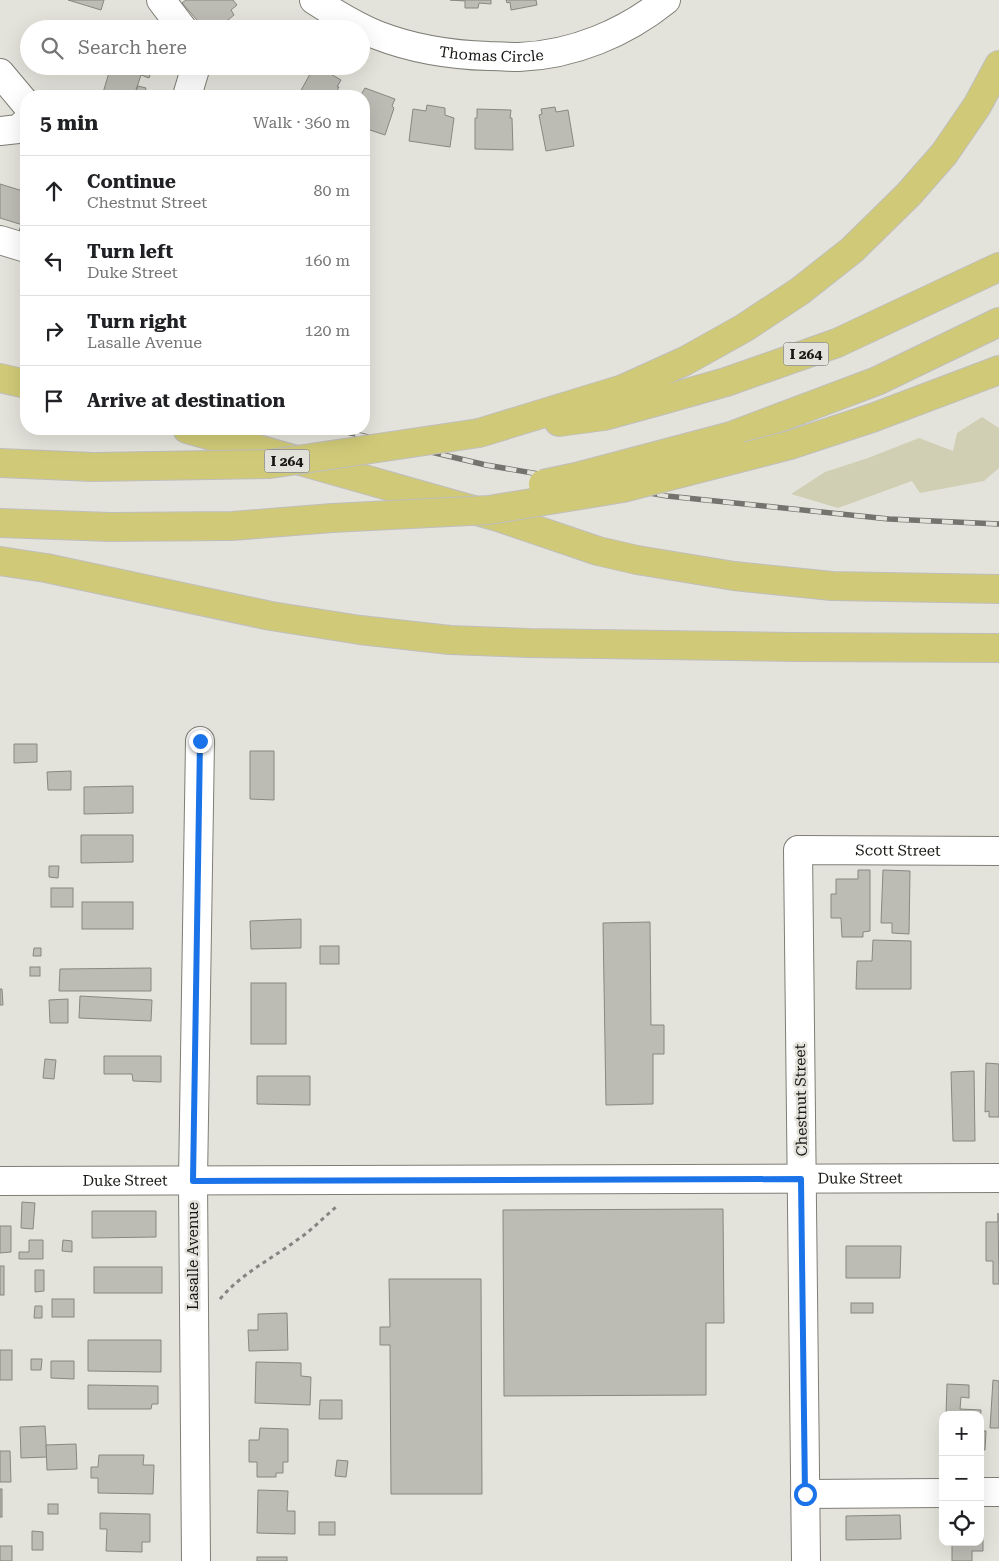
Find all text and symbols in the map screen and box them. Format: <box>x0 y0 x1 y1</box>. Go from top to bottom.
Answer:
search box <box>20 20 370 75</box>
icon: search <box>38 34 66 62</box>
text: Search here <box>78 36 187 59</box>
street label: Thomas Circle <box>438 43 545 66</box>
text: 5 min <box>40 111 98 135</box>
text: Walk · 360 m <box>253 113 350 132</box>
text: Continue <box>87 170 176 193</box>
icon: ahead <box>40 177 68 205</box>
text: 80 m <box>313 181 350 200</box>
text: Chestnut Street <box>87 193 207 212</box>
text: Turn left <box>87 240 173 263</box>
icon: left <box>40 247 68 275</box>
text: 160 m <box>304 251 350 270</box>
text: Duke Street <box>87 263 178 282</box>
text: Turn right <box>87 310 187 333</box>
icon: right <box>40 317 68 345</box>
text: 120 m <box>304 321 350 340</box>
text: Lasalle Avenue <box>87 333 202 352</box>
road number: I 264 <box>784 342 828 366</box>
icon: arrive <box>40 387 68 415</box>
text: Arrive at destination <box>87 389 285 412</box>
road number: I 264 <box>264 450 310 472</box>
route end <box>189 730 212 753</box>
street label: Scott Street <box>855 841 941 860</box>
street label: Chestnut Street <box>791 1043 811 1157</box>
street label: Duke Street <box>817 1169 903 1188</box>
street label: Duke Street <box>82 1171 168 1190</box>
street label: Lasalle Avenue <box>184 1202 202 1310</box>
map controls <box>939 1411 984 1546</box>
button: + <box>939 1411 984 1456</box>
button: − <box>939 1456 984 1501</box>
route start <box>794 1483 817 1506</box>
button: locate <box>939 1501 984 1546</box>

